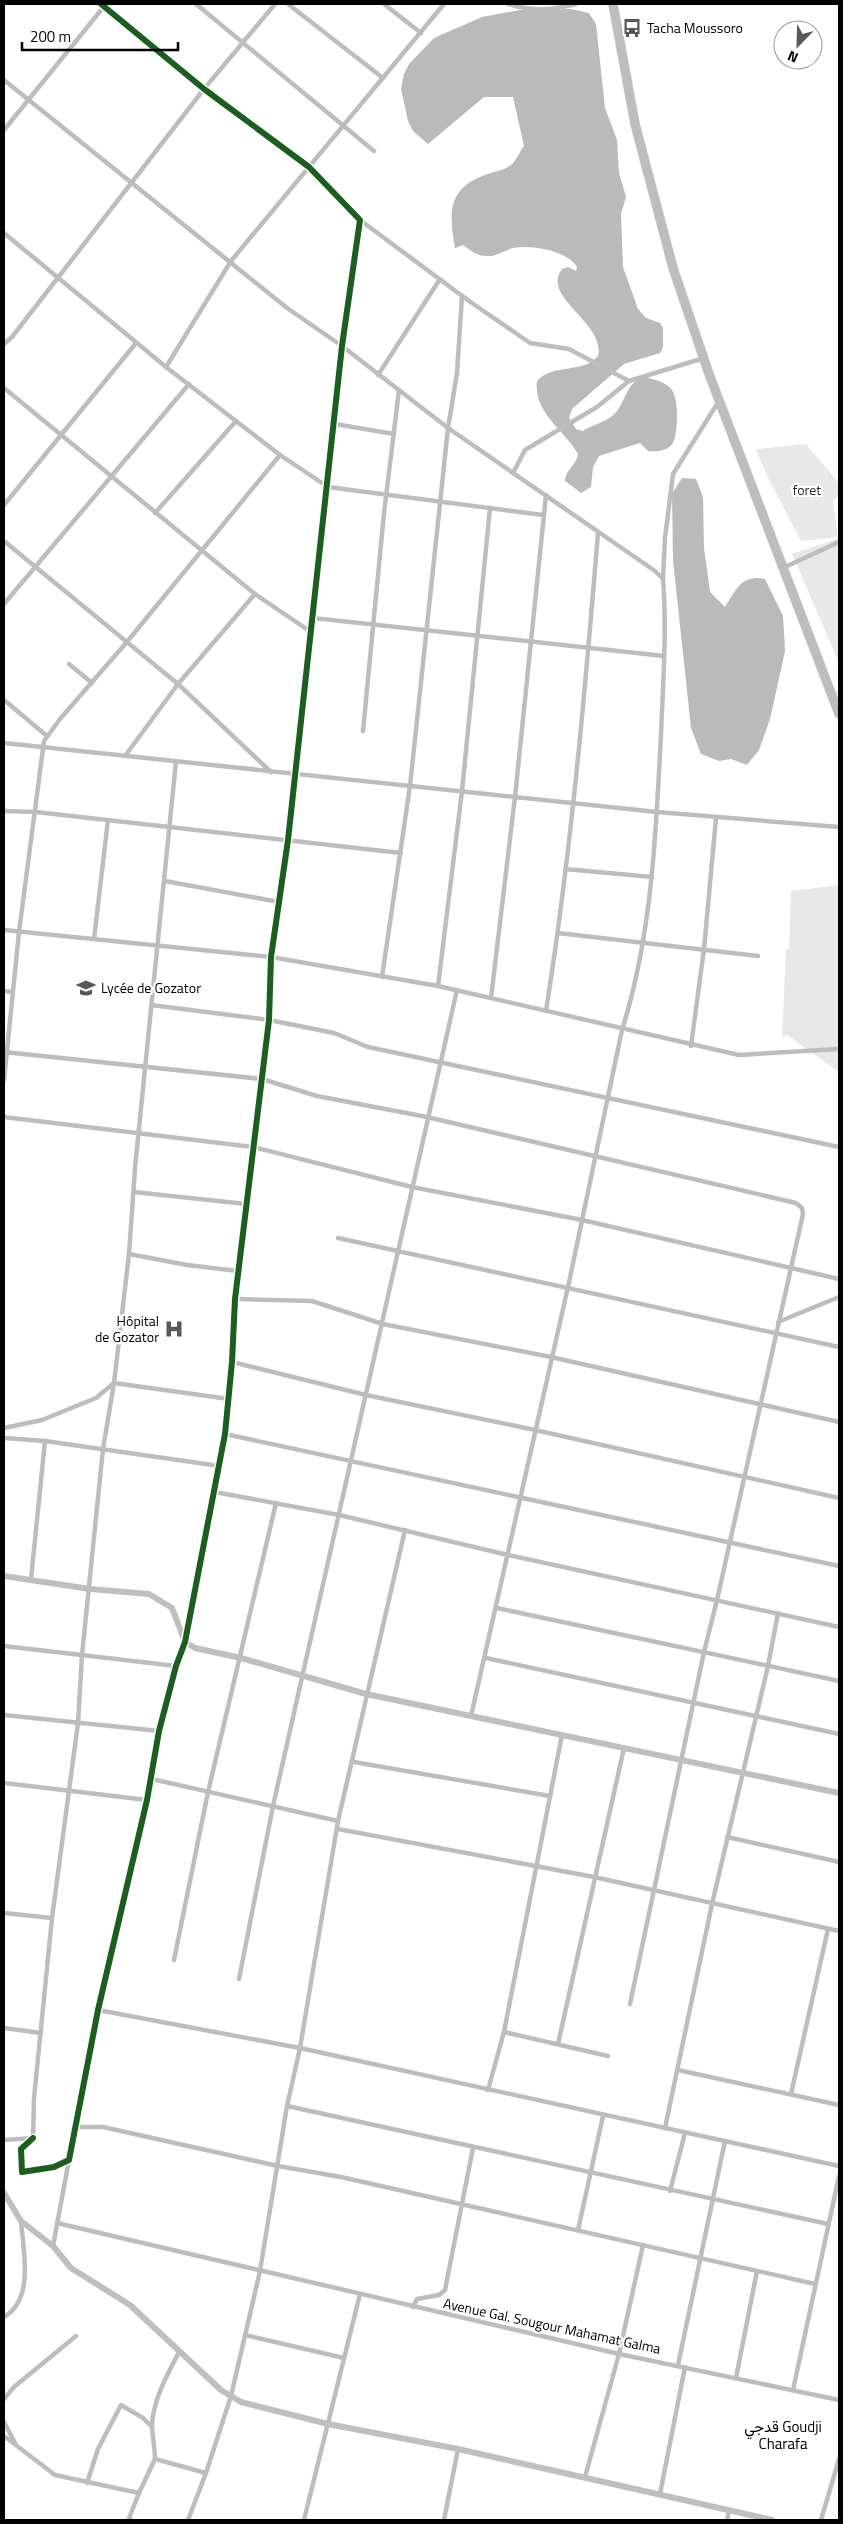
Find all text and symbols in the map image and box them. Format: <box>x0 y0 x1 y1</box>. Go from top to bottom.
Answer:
bus stop icon: Tacha Moussoro <box>621 17 643 39</box>
place label: Tacha Moussoro <box>647 17 743 38</box>
scale bar <box>22 20 179 52</box>
north arrow <box>773 20 823 70</box>
text: 200 m <box>30 25 71 48</box>
text: N <box>784 46 801 69</box>
park label: foret <box>793 479 821 500</box>
school or university icon: Lycée de Gozator <box>75 977 97 999</box>
place label: Lycée de Gozator <box>101 977 201 998</box>
place label: Hôpital de Gozator <box>95 1310 159 1347</box>
hospital icon: Hôpital de Gozator <box>163 1318 185 1340</box>
street label: Avenue Gal. Sougour Mahamat Galma <box>441 2292 663 2359</box>
district label: قدجي Goudji Charafa <box>744 2415 822 2455</box>

